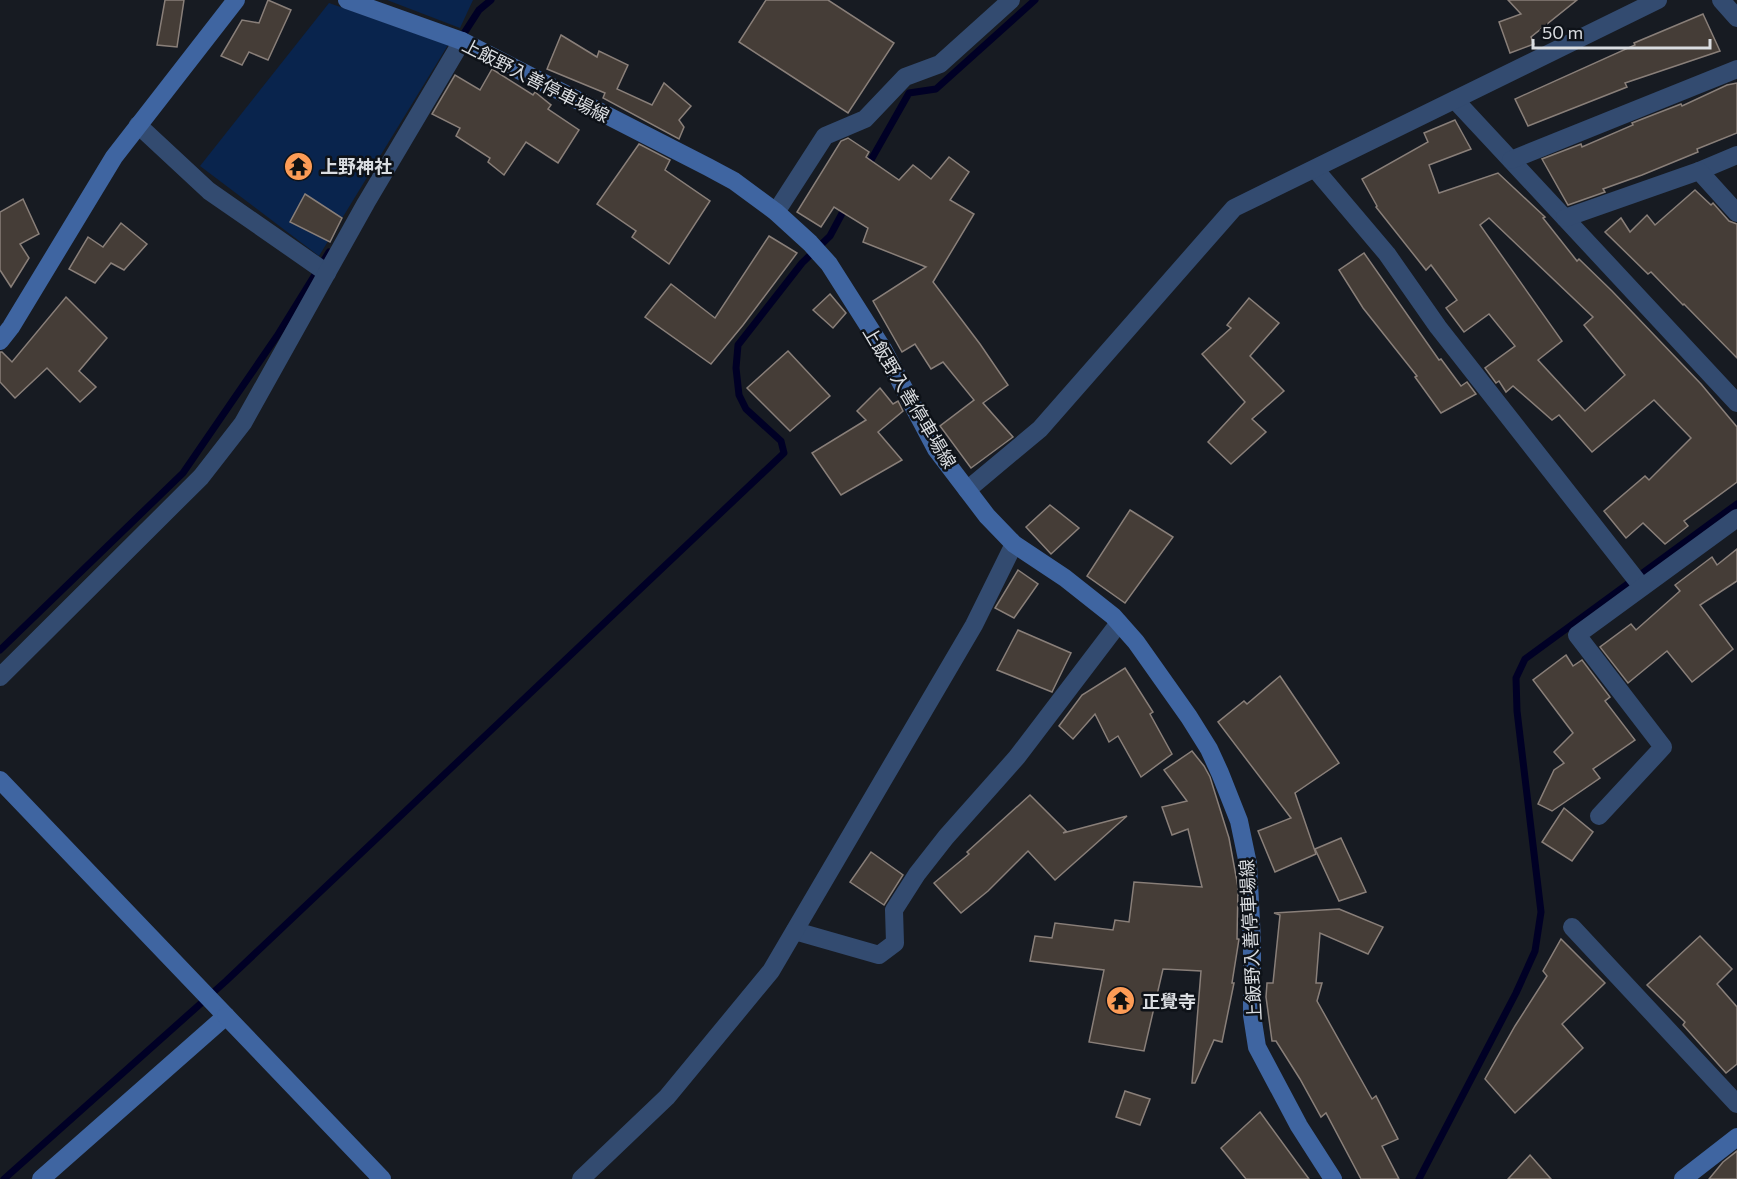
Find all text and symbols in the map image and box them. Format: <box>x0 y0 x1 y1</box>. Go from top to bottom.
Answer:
scale bar <box>1533 12 1710 50</box>
text: 50 m <box>1542 21 1583 43</box>
street label: 上飯野入善停車場線 <box>459 33 613 127</box>
temple icon: 上野神社 <box>283 150 315 182</box>
place label: 上野神社 <box>320 155 392 177</box>
street label: 上飯野入善停車場線 <box>859 322 961 472</box>
street label: 上飯野入善停車場線 <box>1235 859 1265 1021</box>
temple icon: 正覺寺 <box>1105 985 1137 1017</box>
place label: 正覺寺 <box>1142 990 1196 1012</box>

